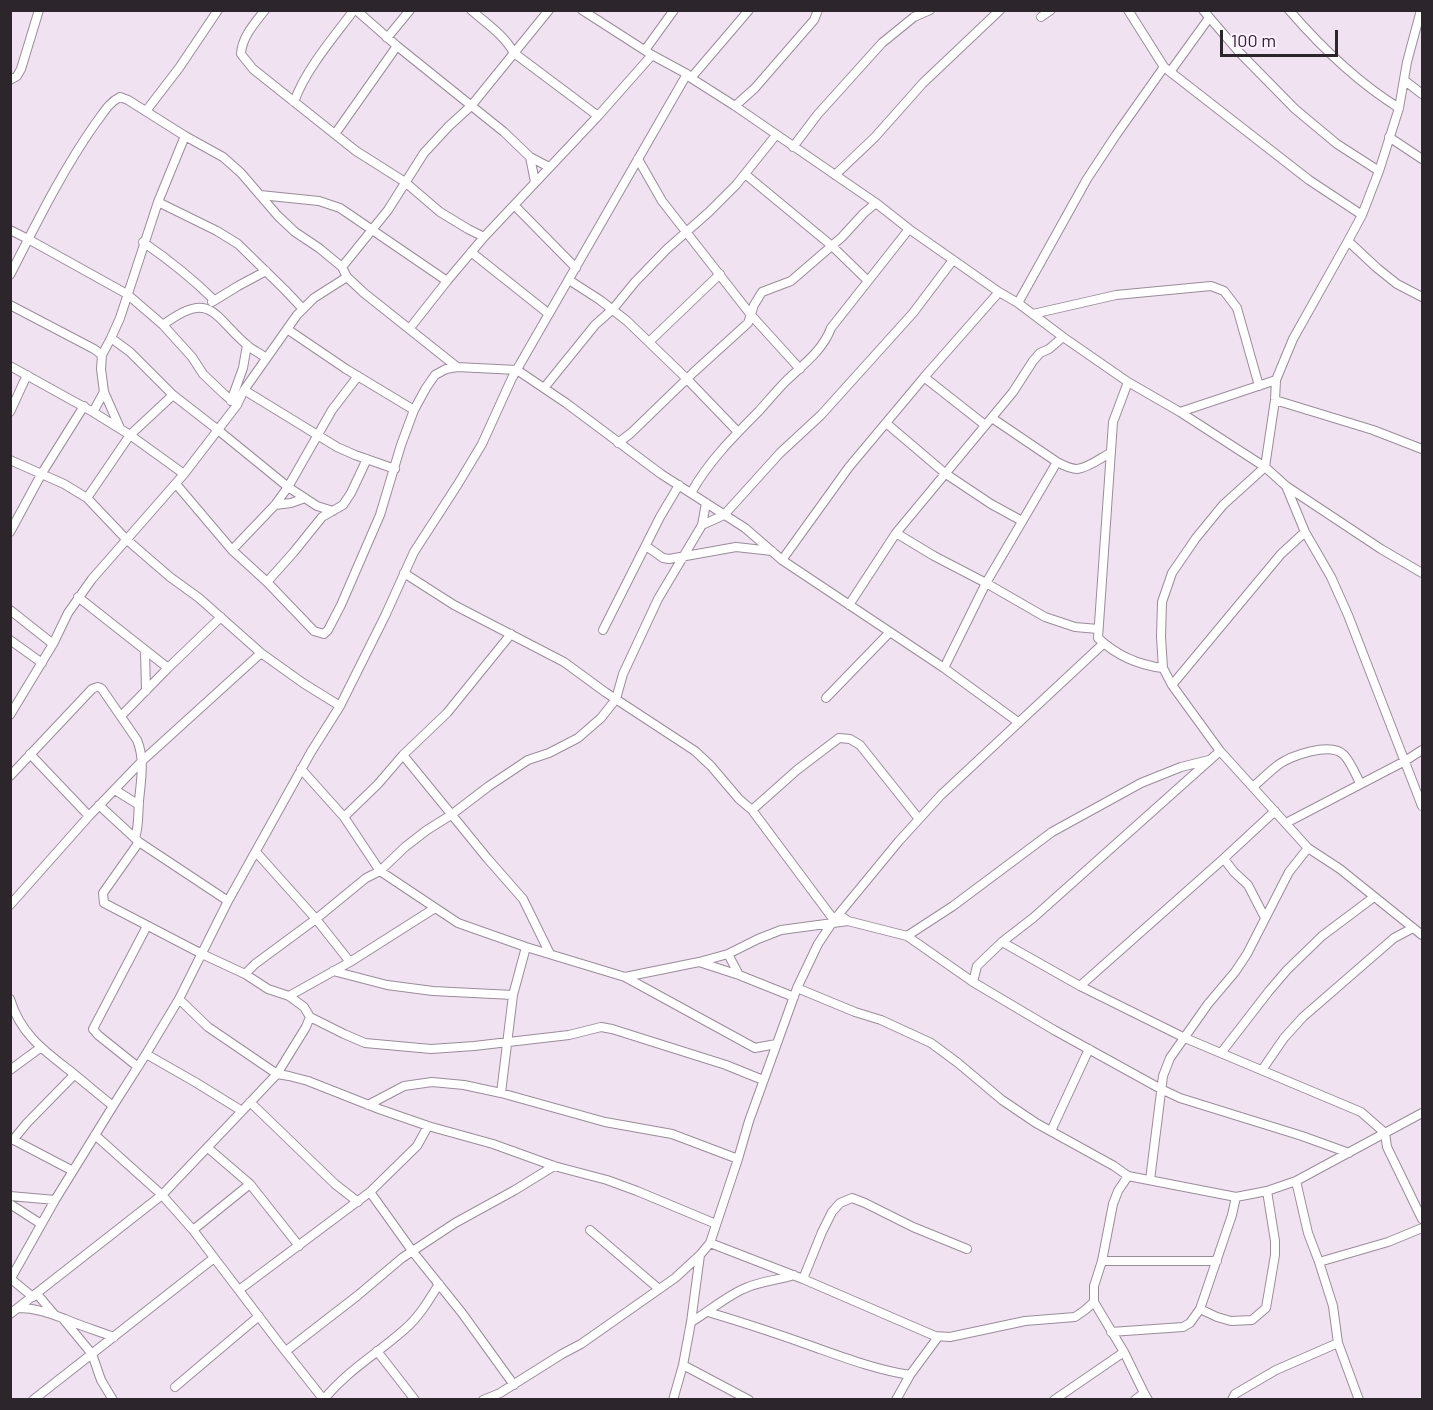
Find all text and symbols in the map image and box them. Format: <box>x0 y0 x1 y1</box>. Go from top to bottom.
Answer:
scale bar <box>1223 18 1342 56</box>
text: 100 m <box>1231 29 1276 51</box>

